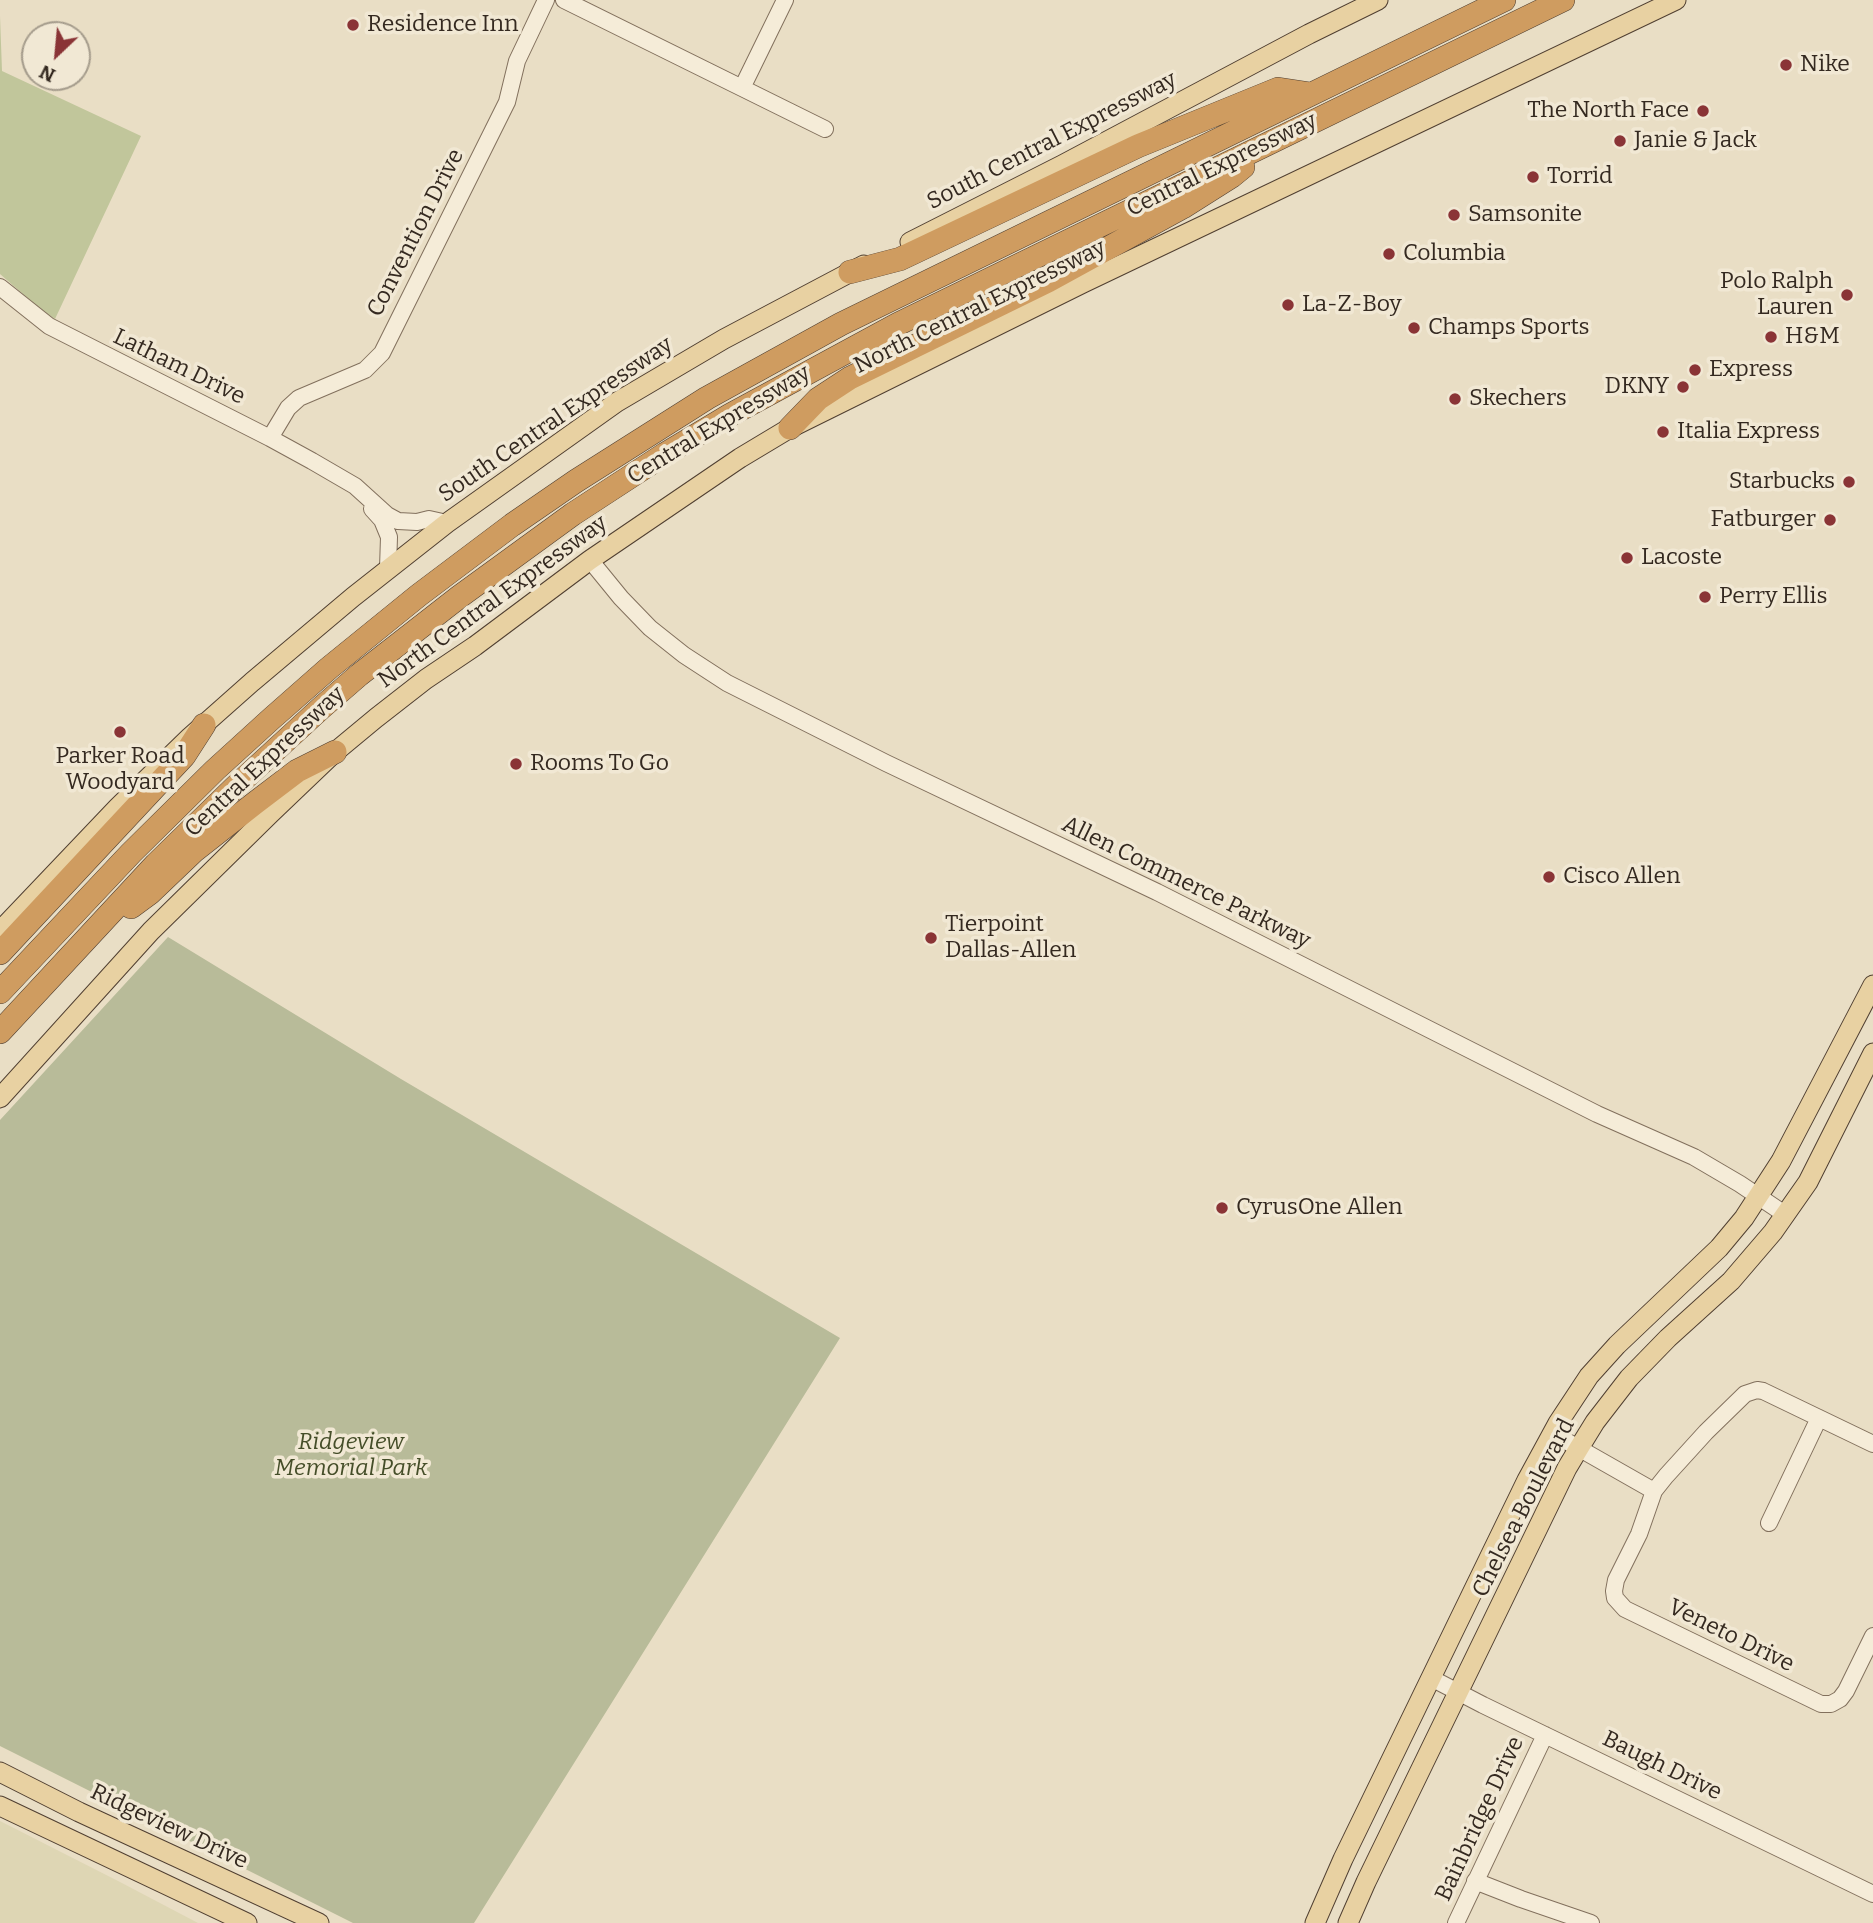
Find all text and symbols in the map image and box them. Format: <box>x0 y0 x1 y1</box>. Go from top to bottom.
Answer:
place label: Residence Inn <box>367 11 519 39</box>
marker: Residence Inn <box>345 17 361 33</box>
north arrow <box>21 21 91 91</box>
place label: Nike <box>1800 51 1850 79</box>
marker: Nike <box>1778 57 1794 73</box>
text: N <box>36 60 59 87</box>
street label: South Central Expressway <box>923 66 1181 216</box>
place label: The North Face <box>1527 97 1689 125</box>
marker: The North Face <box>1695 103 1711 119</box>
street label: Central Expressway <box>1122 107 1322 223</box>
place label: Janie & Jack <box>1634 127 1757 155</box>
marker: Janie & Jack <box>1612 133 1628 149</box>
street label: Convention Drive <box>362 145 470 321</box>
place label: Torrid <box>1547 163 1613 191</box>
marker: Torrid <box>1525 169 1541 185</box>
place label: Samsonite <box>1468 201 1582 229</box>
marker: Samsonite <box>1446 207 1462 223</box>
street label: North Central Expressway <box>850 234 1110 380</box>
place label: Columbia <box>1403 240 1506 268</box>
marker: Columbia <box>1381 246 1397 262</box>
place label: Polo Ralph Lauren <box>1720 268 1833 322</box>
marker: Polo Ralph Lauren <box>1839 287 1855 303</box>
place label: La-Z-Boy <box>1302 291 1402 319</box>
marker: La-Z-Boy <box>1280 297 1296 313</box>
place label: Champs Sports <box>1428 314 1590 342</box>
marker: Champs Sports <box>1406 320 1422 336</box>
street label: Latham Drive <box>109 323 249 411</box>
place label: H&M <box>1785 323 1840 351</box>
marker: H&M <box>1763 329 1779 345</box>
street label: South Central Expressway <box>434 331 678 509</box>
place label: Express <box>1709 356 1793 384</box>
street label: Central Expressway <box>623 359 815 491</box>
marker: Express <box>1687 362 1703 378</box>
place label: DKNY <box>1605 373 1669 401</box>
marker: DKNY <box>1675 379 1691 395</box>
place label: Skechers <box>1469 385 1567 413</box>
marker: Skechers <box>1447 391 1463 407</box>
place label: Italia Express <box>1677 418 1820 446</box>
marker: Italia Express <box>1655 424 1671 440</box>
place label: Starbucks <box>1729 468 1835 496</box>
marker: Starbucks <box>1841 474 1857 490</box>
place label: Fatburger <box>1710 506 1816 534</box>
street label: North Central Expressway <box>373 510 613 694</box>
marker: Fatburger <box>1822 512 1838 528</box>
place label: Lacoste <box>1641 544 1722 572</box>
marker: Lacoste <box>1619 550 1635 566</box>
place label: Perry Ellis <box>1719 583 1827 611</box>
marker: Perry Ellis <box>1697 589 1713 605</box>
street label: Central Expressway <box>179 681 351 843</box>
marker: Parker Road Woodyard <box>112 724 128 740</box>
place label: Parker Road Woodyard <box>55 743 185 797</box>
place label: Rooms To Go <box>530 750 669 778</box>
marker: Rooms To Go <box>508 756 524 772</box>
street label: Allen Commerce Parkway <box>1057 811 1315 955</box>
place label: Cisco Allen <box>1563 863 1681 891</box>
marker: Cisco Allen <box>1541 869 1557 885</box>
place label: Tierpoint Dallas-Allen <box>945 911 1076 965</box>
marker: Tierpoint Dallas-Allen <box>923 930 939 946</box>
place label: CyrusOne Allen <box>1236 1194 1403 1222</box>
marker: CyrusOne Allen <box>1214 1200 1230 1216</box>
street label: Chelsea Boulevard <box>1467 1414 1581 1602</box>
park label: Ridgeview Memorial Park <box>275 1429 427 1483</box>
street label: Veneto Drive <box>1664 1594 1798 1678</box>
street label: Baugh Drive <box>1598 1725 1726 1807</box>
street label: Bainbridge Drive <box>1430 1732 1530 1906</box>
street label: Ridgeview Drive <box>86 1778 252 1876</box>

